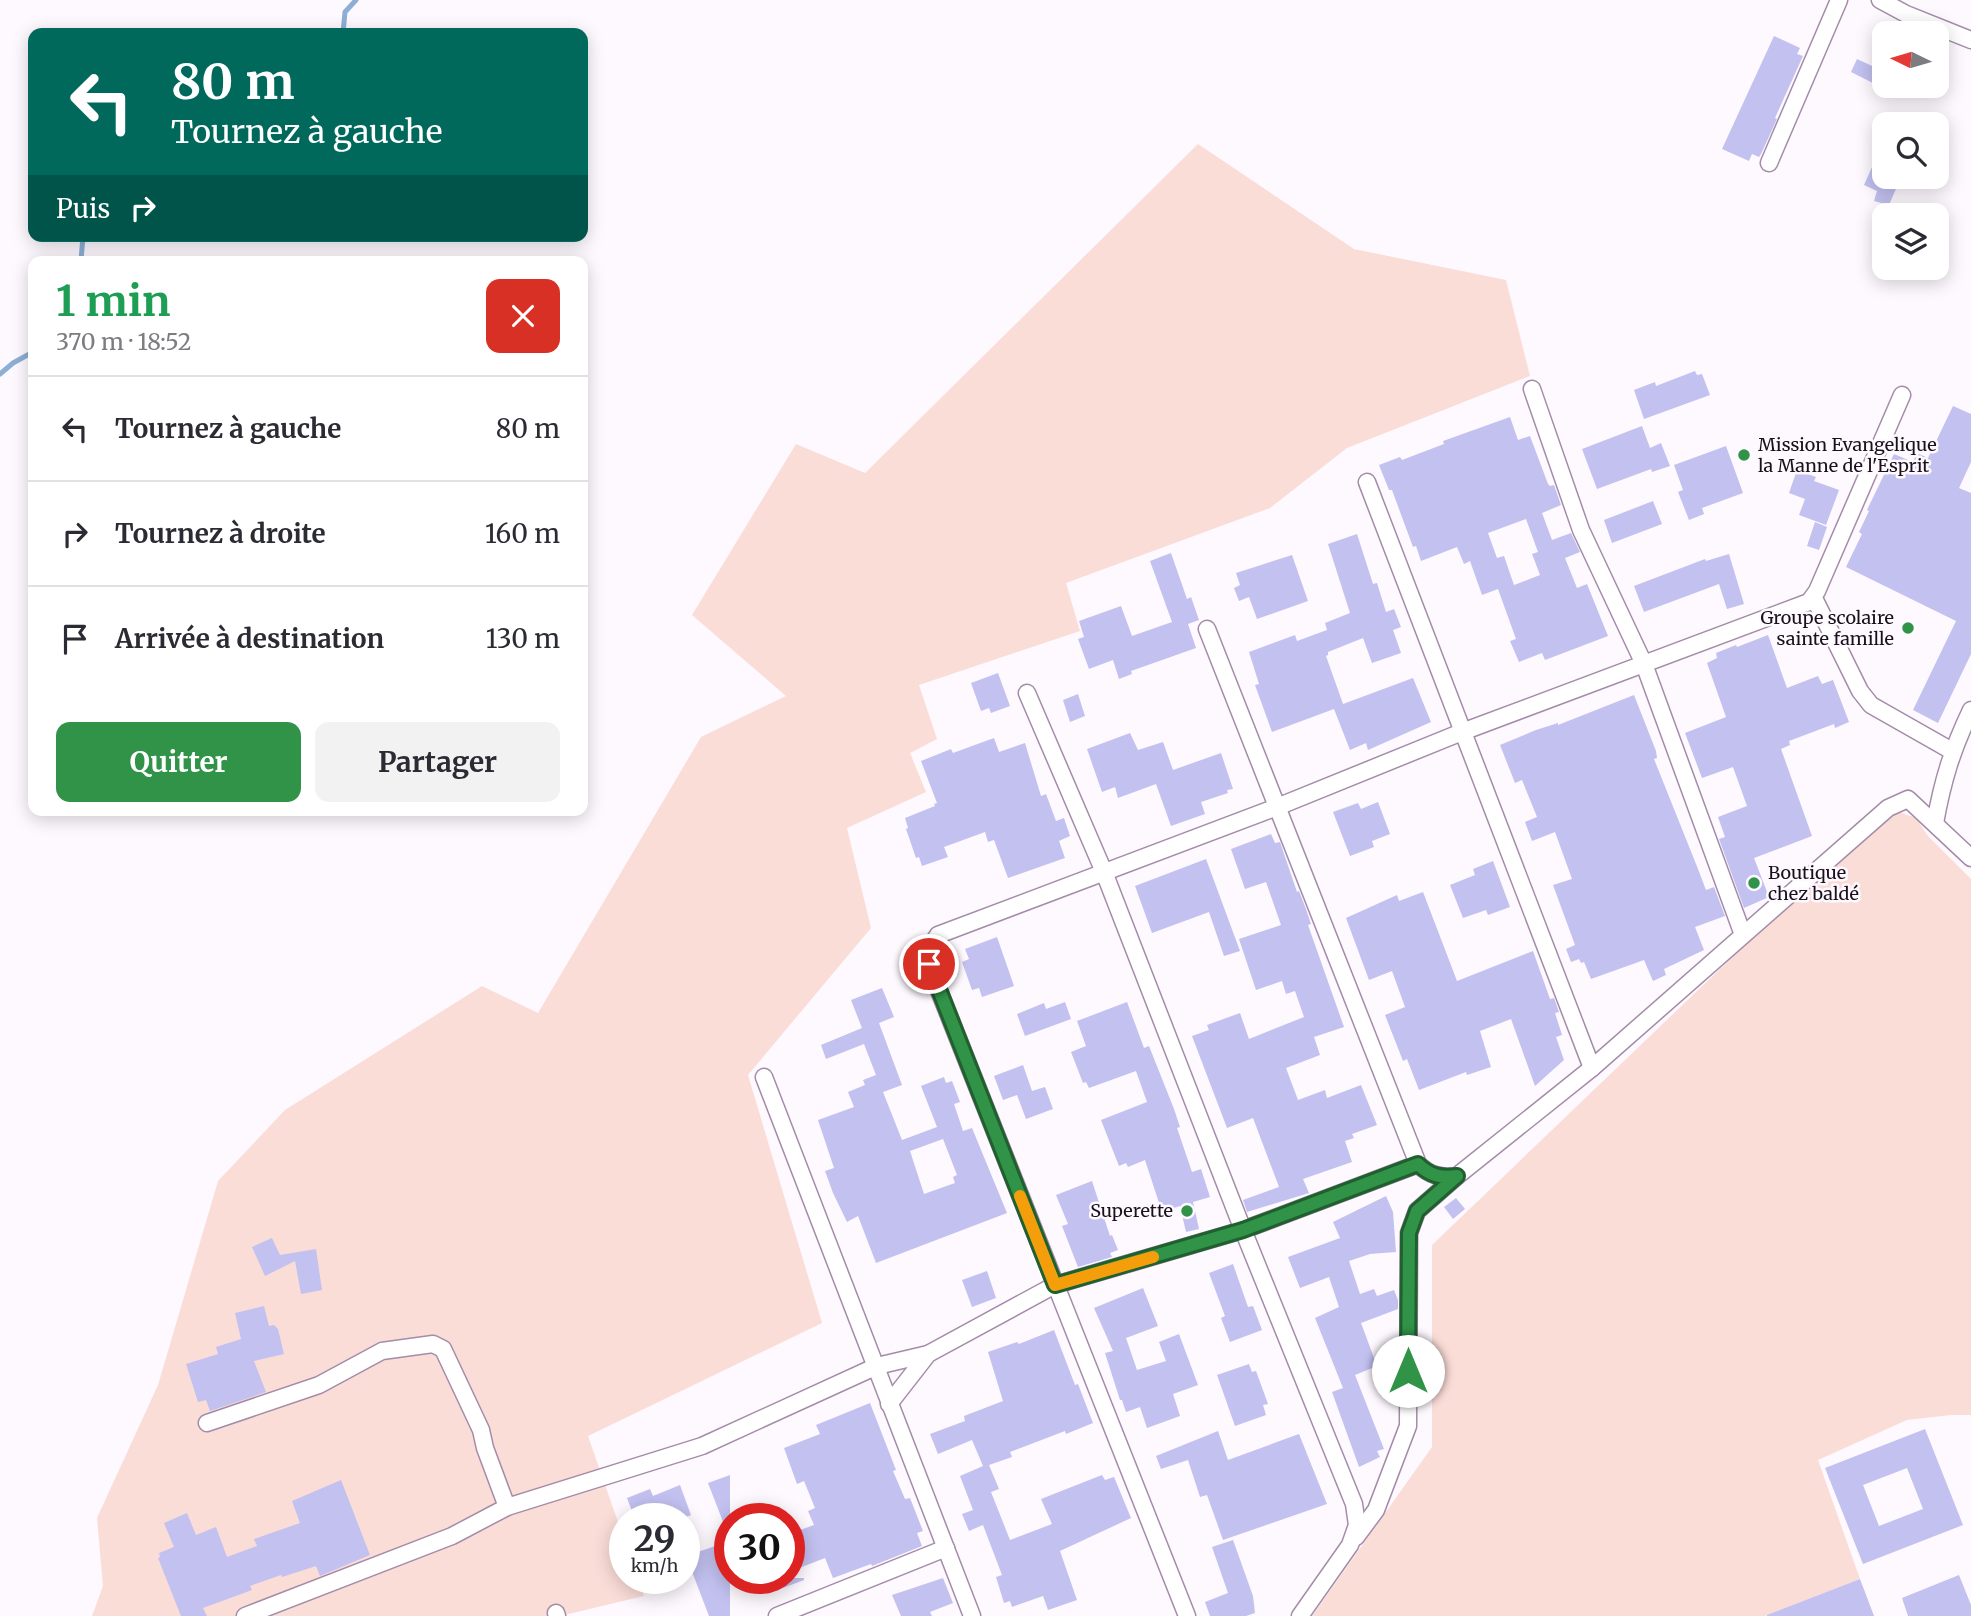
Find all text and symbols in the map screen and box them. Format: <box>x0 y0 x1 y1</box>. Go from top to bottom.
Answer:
north arrow <box>1872 21 1950 98</box>
map controls <box>1872 21 1949 280</box>
text: 80 m <box>171 51 294 112</box>
icon: left <box>56 56 147 147</box>
text: Tournez à gauche <box>171 112 442 152</box>
button: search <box>1872 112 1949 189</box>
icon: right <box>124 189 162 227</box>
text: Puis <box>56 192 110 225</box>
button: layers <box>1872 203 1949 280</box>
text: 1 min <box>56 275 170 327</box>
button: close <box>486 279 560 353</box>
text: 370 m · 18:52 <box>56 327 191 356</box>
icon: left <box>56 410 94 448</box>
text: Tournez à gauche <box>115 412 341 445</box>
text: 80 m <box>496 412 560 445</box>
place label: Mission Evangelique la Manne de l'Esprit <box>1758 433 1937 477</box>
marker: Mission Evangelique la Manne de l'Esprit <box>1736 447 1752 463</box>
icon: right <box>56 515 94 553</box>
text: Tournez à droite <box>115 517 326 550</box>
text: 160 m <box>485 517 560 550</box>
place label: Groupe scolaire sainte famille <box>1761 606 1894 650</box>
icon: arrive <box>56 620 94 658</box>
marker: Groupe scolaire sainte famille <box>1900 620 1916 636</box>
text: Arrivée à destination <box>115 622 384 655</box>
text: 130 m <box>486 622 560 655</box>
button: Quitter <box>56 722 301 802</box>
button: Partager <box>315 722 560 802</box>
place label: Boutique chez baldé <box>1768 861 1859 905</box>
marker: Boutique chez baldé <box>1746 875 1762 891</box>
pin <box>899 934 959 994</box>
icon: arrive <box>910 945 948 983</box>
place label: Superette <box>1090 1199 1173 1222</box>
marker: Superette <box>1179 1203 1195 1219</box>
position arrow <box>1371 1334 1445 1408</box>
speed limit sign: 30 <box>714 1503 805 1594</box>
text: 29 <box>634 1517 675 1561</box>
text: km/h <box>631 1554 678 1577</box>

